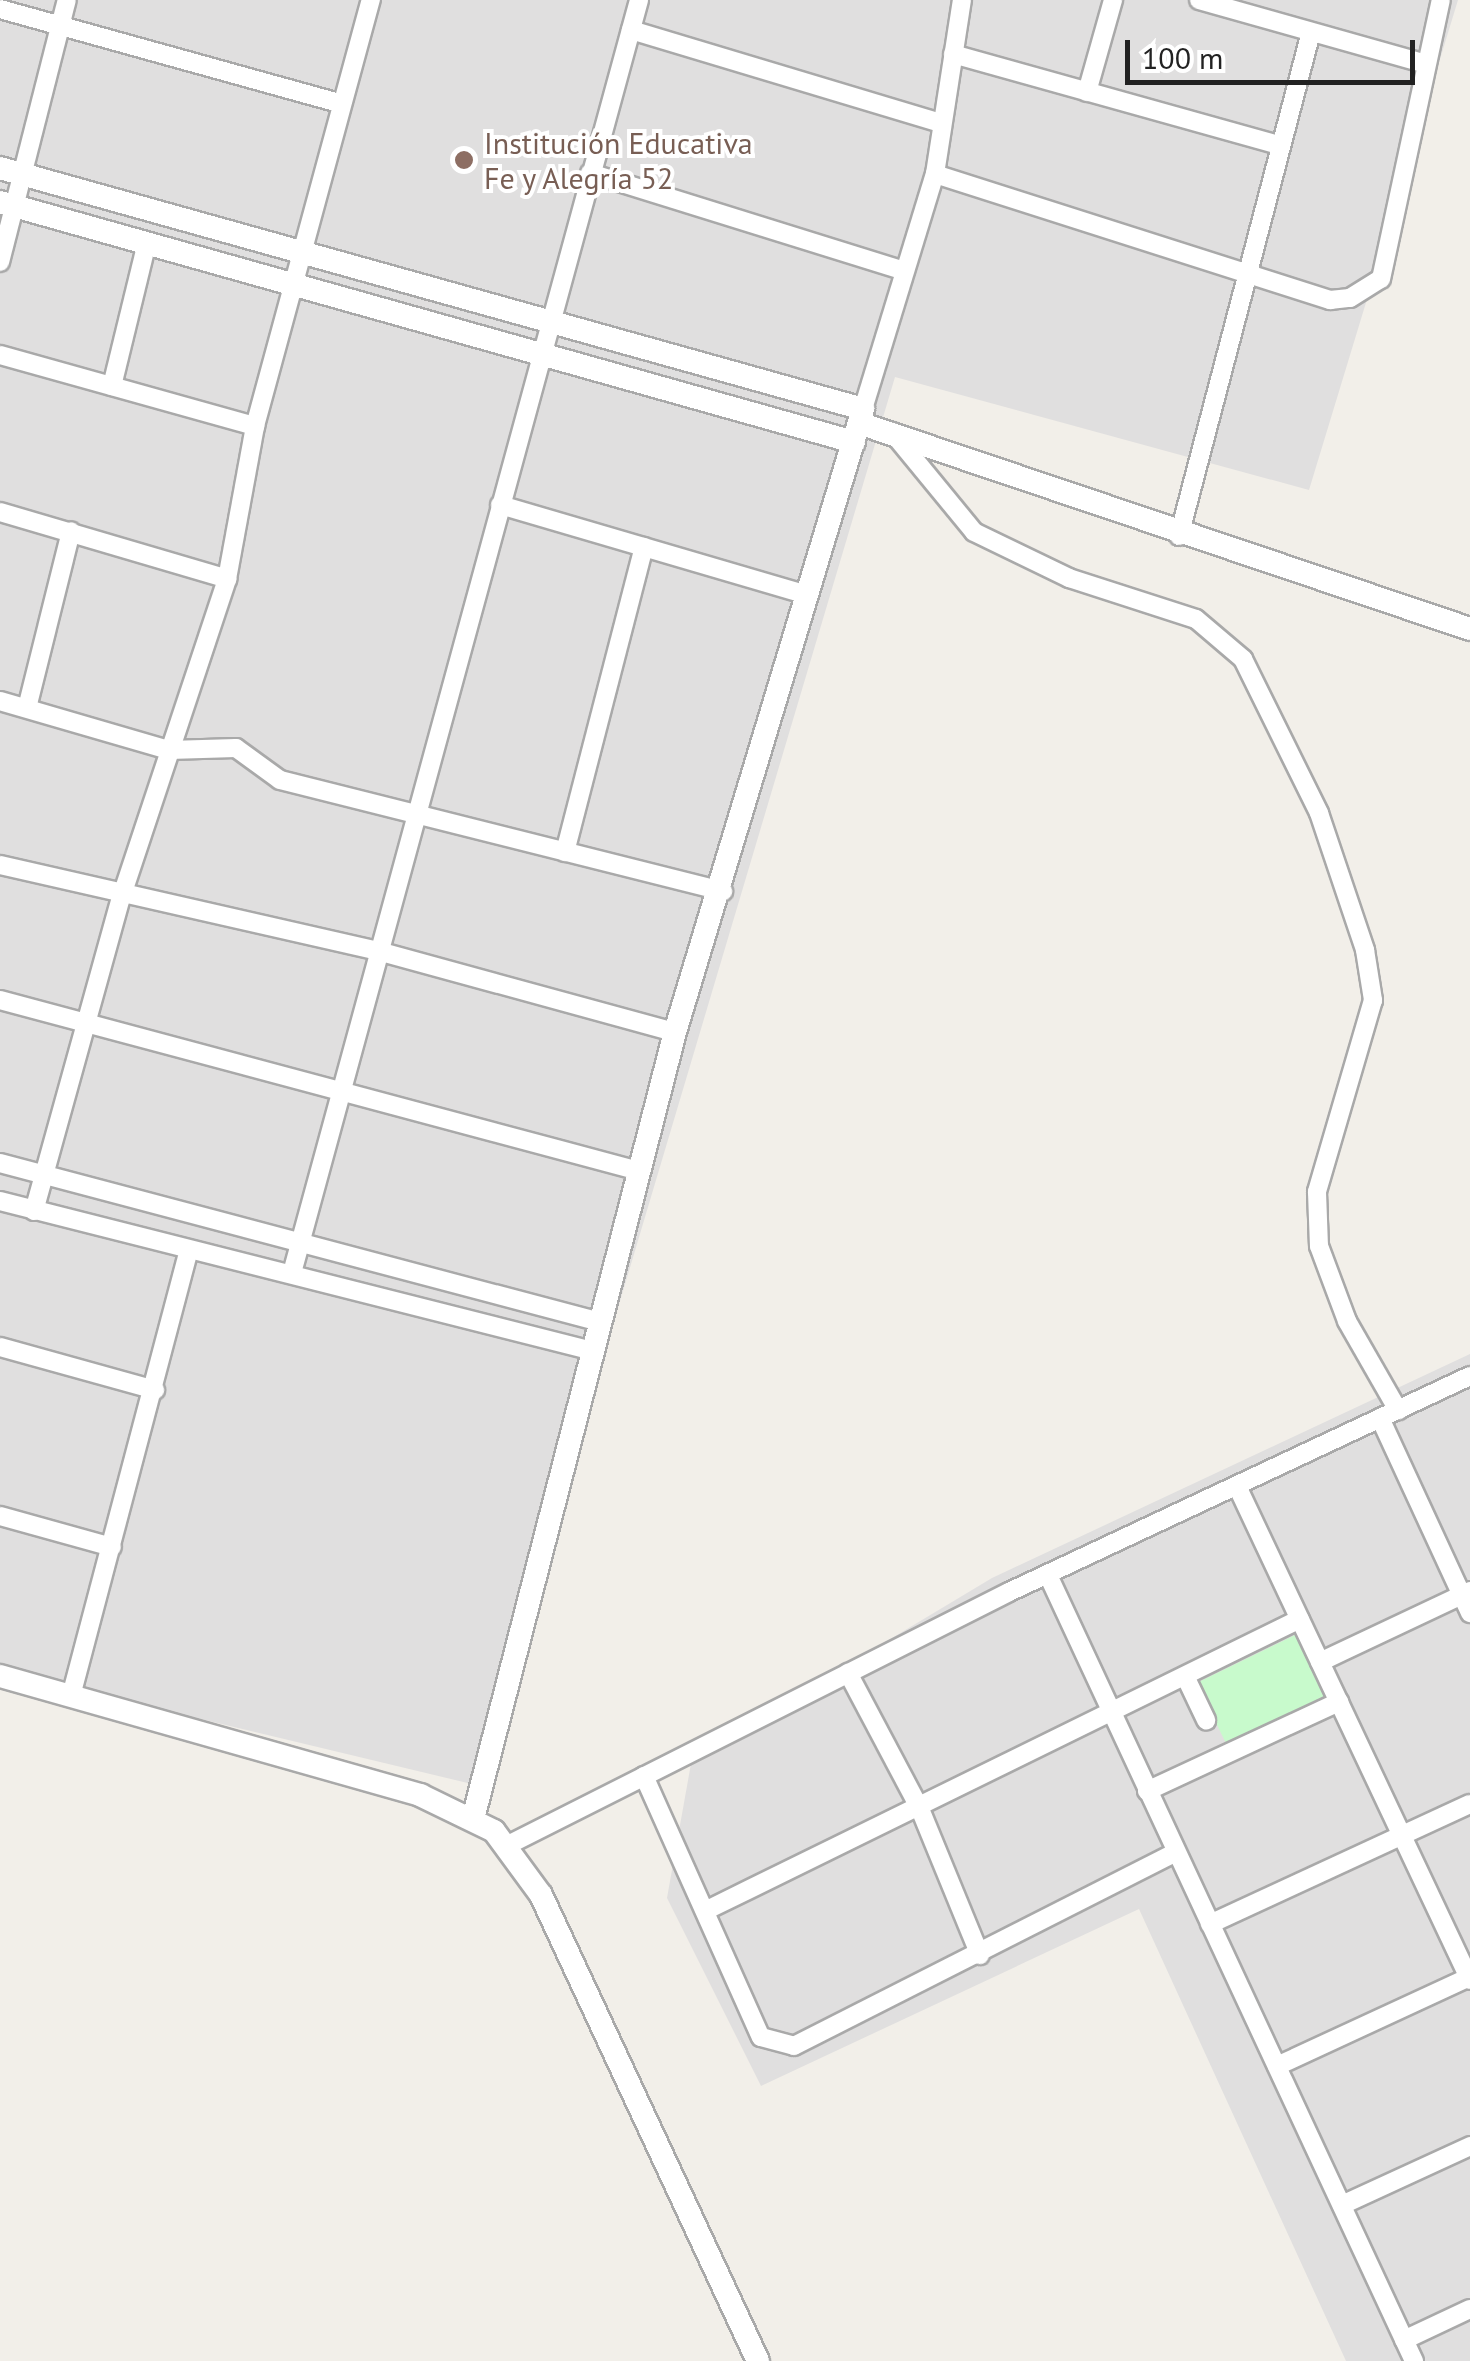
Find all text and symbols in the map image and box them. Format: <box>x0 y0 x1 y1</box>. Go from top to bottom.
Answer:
scale bar <box>1130 20 1420 82</box>
text: 100 m <box>1142 38 1223 77</box>
place label: Institución Educativa Fe y Alegría 52 <box>484 125 753 196</box>
marker: Institución Educativa Fe y Alegría 52 <box>453 149 475 171</box>

